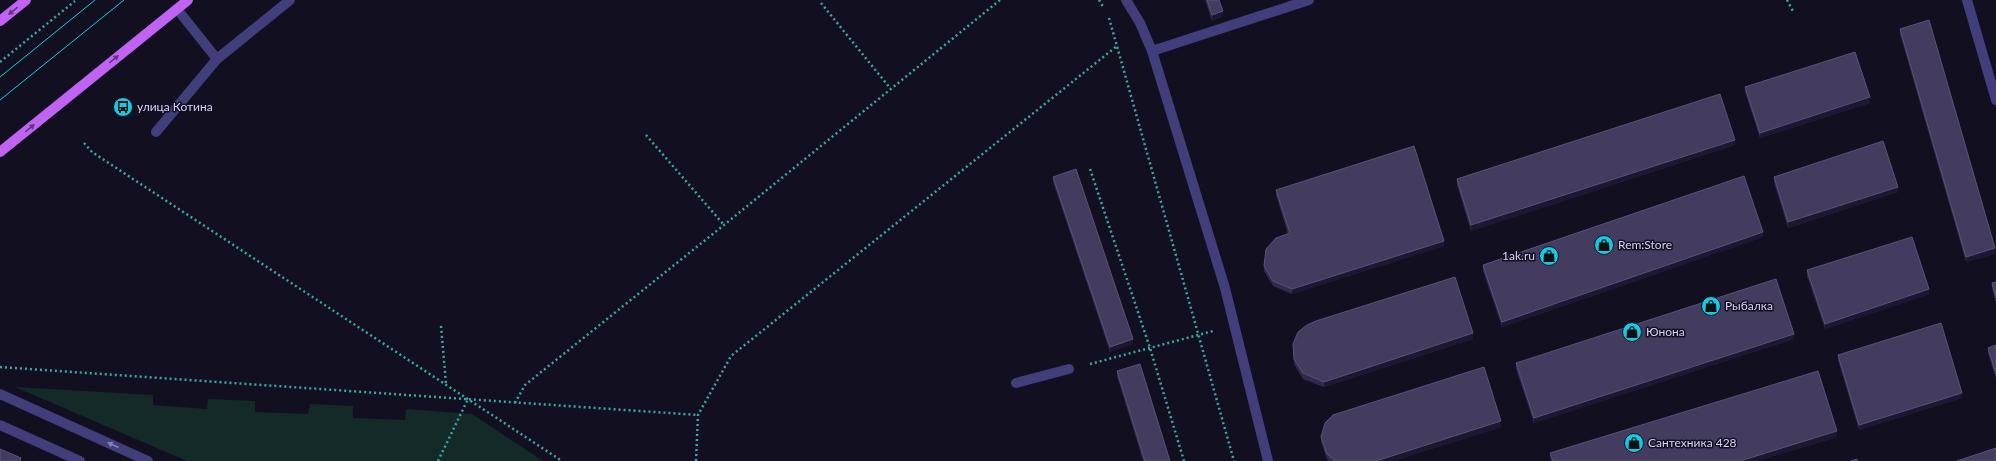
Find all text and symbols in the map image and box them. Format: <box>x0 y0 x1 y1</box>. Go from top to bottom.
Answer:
one-way arrow <box>8 6 19 15</box>
one-way arrow <box>109 55 120 64</box>
bus stop icon: улица Котина <box>112 96 134 118</box>
place label: улица Котина <box>137 99 213 114</box>
one-way arrow <box>25 123 36 132</box>
shop icon: Rem:Store <box>1593 234 1615 256</box>
place label: Rem:Store <box>1618 237 1672 252</box>
shop icon: 1ak.ru <box>1538 245 1560 267</box>
place label: 1ak.ru <box>1502 248 1535 263</box>
shop icon: Рыбалка <box>1700 295 1722 317</box>
place label: Рыбалка <box>1725 298 1773 313</box>
shop icon: Юнона <box>1621 321 1643 343</box>
place label: Юнона <box>1646 324 1685 339</box>
shop icon: Сантехника 428 <box>1623 432 1645 454</box>
place label: Сантехника 428 <box>1648 435 1737 450</box>
one-way arrow <box>107 442 119 448</box>

